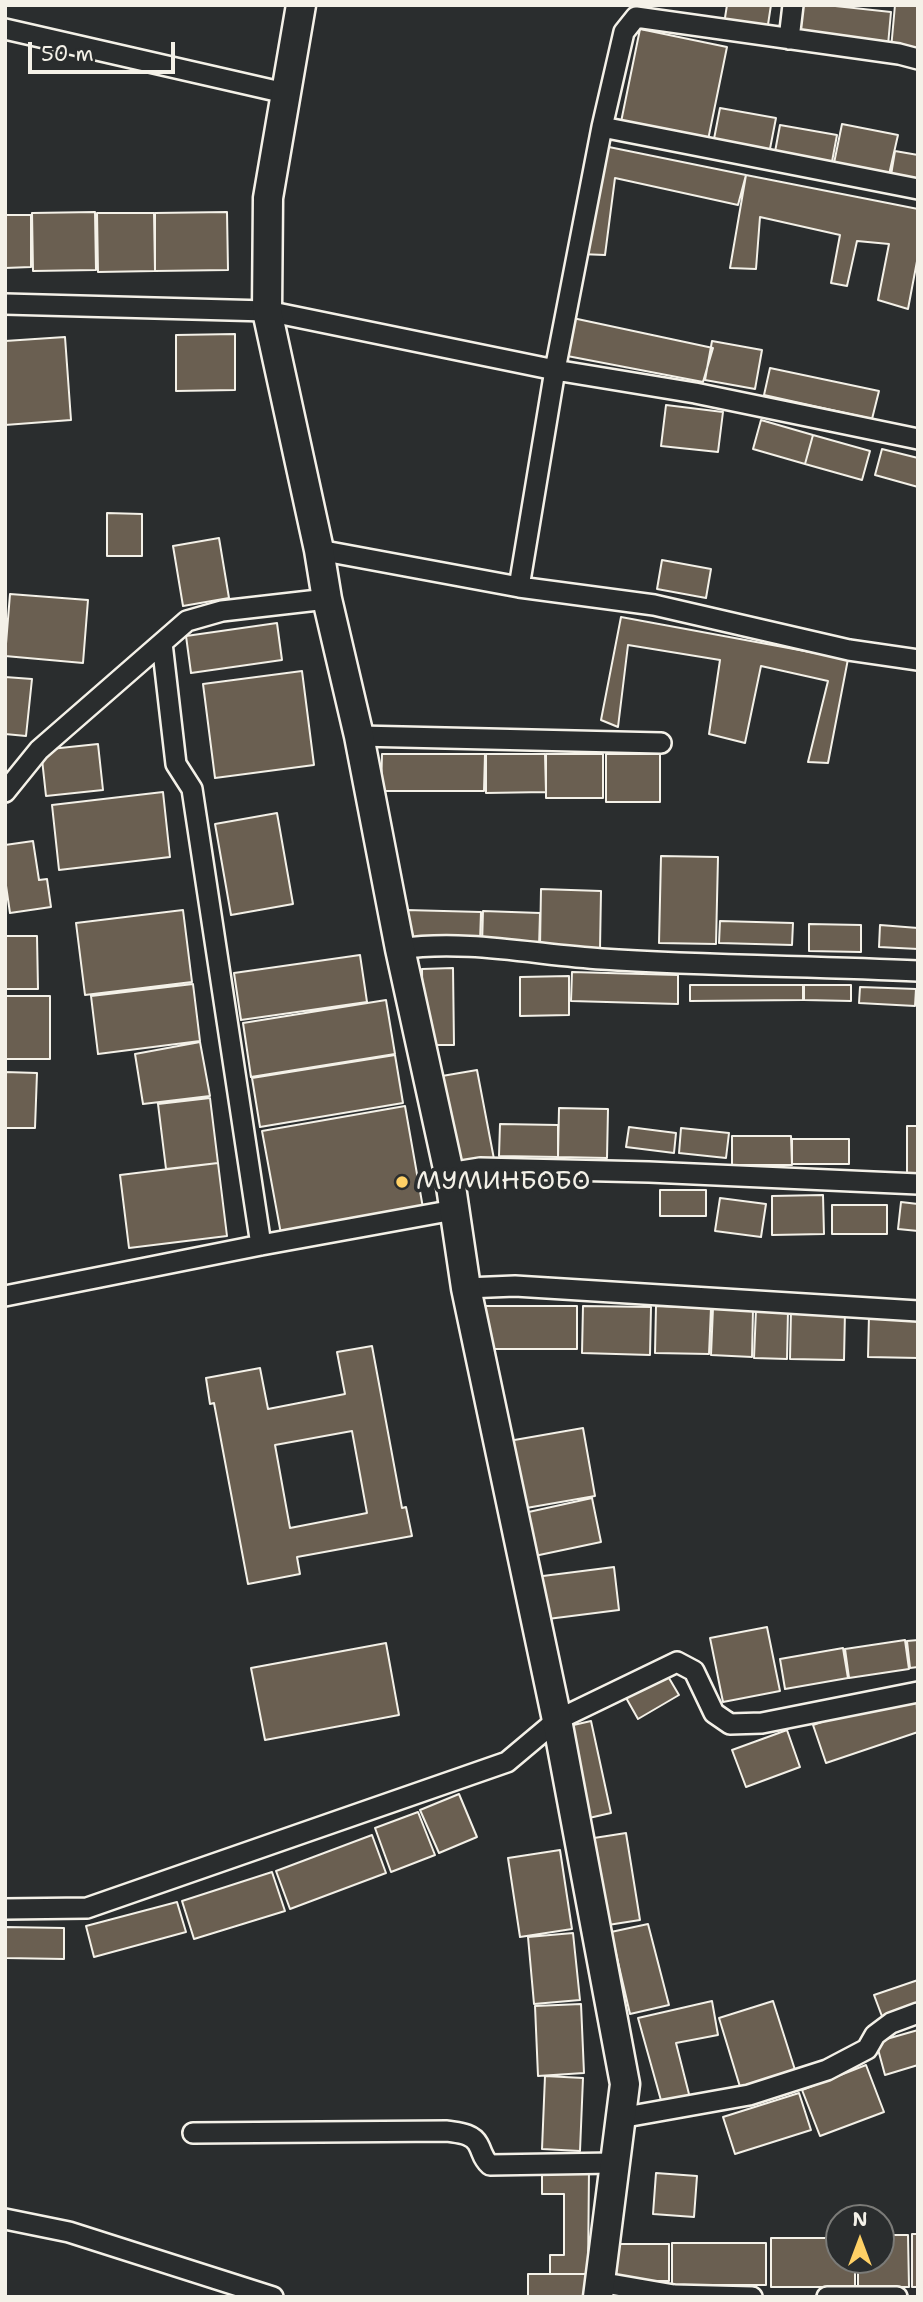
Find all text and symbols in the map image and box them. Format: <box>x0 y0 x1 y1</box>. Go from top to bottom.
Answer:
scale bar <box>32 28 178 72</box>
text: 50 m <box>41 40 94 68</box>
place label: МУМИНБОБО <box>416 1166 591 1198</box>
marker: МУМИНБОБО <box>394 1174 410 1190</box>
north arrow <box>825 2204 895 2274</box>
text: N <box>852 2207 868 2232</box>

